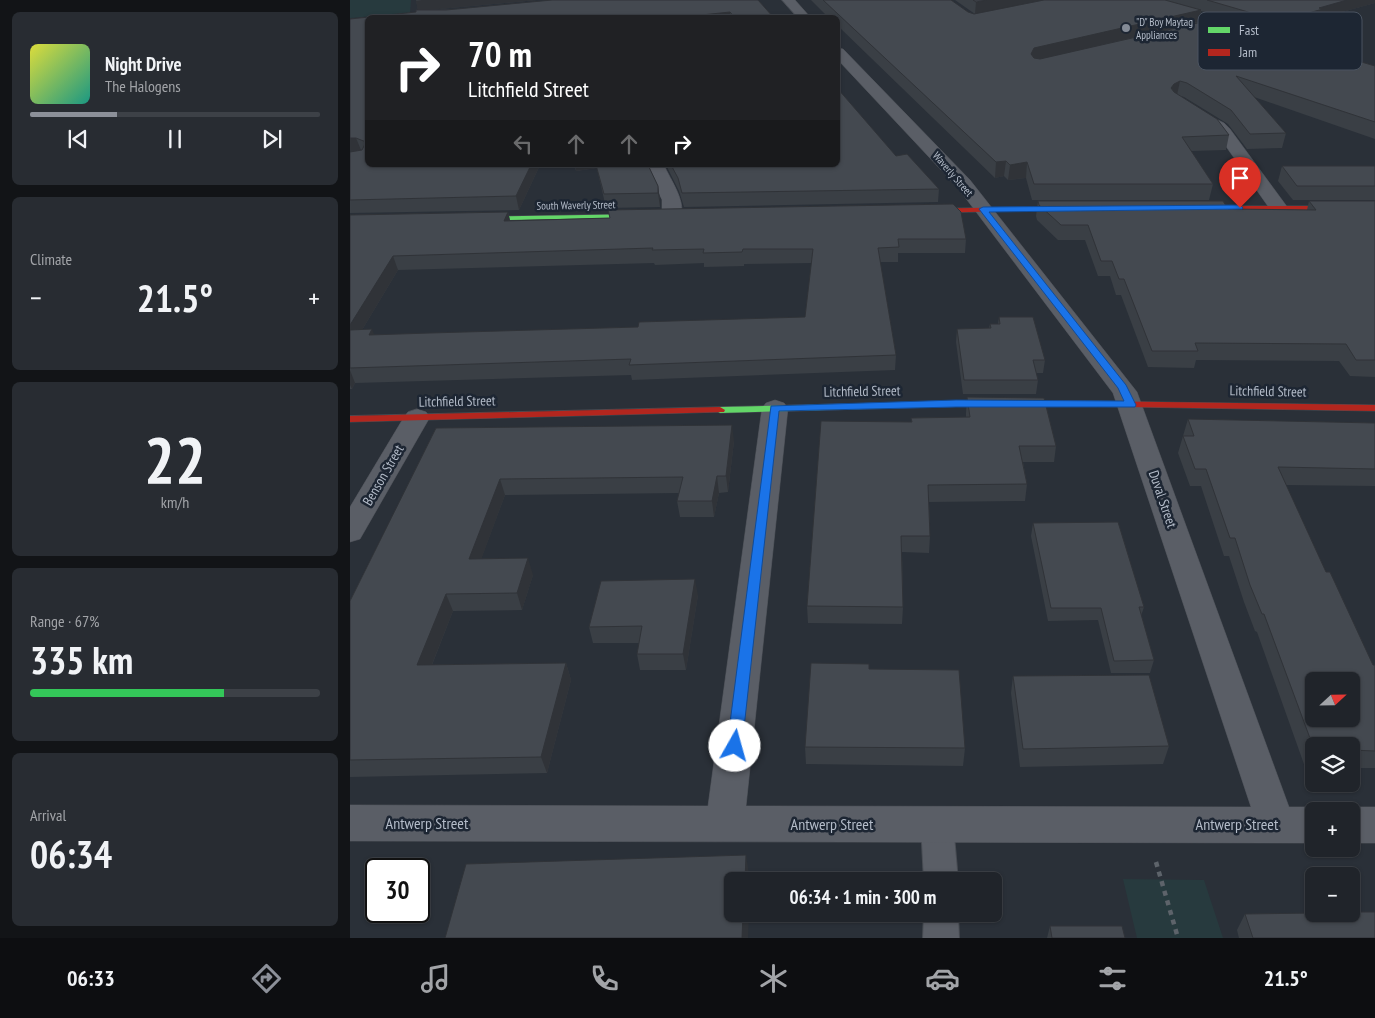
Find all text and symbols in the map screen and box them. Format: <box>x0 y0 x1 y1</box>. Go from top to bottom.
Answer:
legend <box>1198 12 1362 70</box>
place label: "D" Boy Maytag Appliances <box>1136 15 1193 42</box>
text: Fast <box>1239 21 1259 39</box>
marker: "D" Boy Maytag Appliances <box>1120 22 1132 34</box>
text: 70 m <box>468 31 532 77</box>
icon: right <box>385 35 450 100</box>
text: Jam <box>1238 43 1257 61</box>
text: Night Drive <box>105 52 182 76</box>
text: Litchfield Street <box>468 75 589 103</box>
text: The Halogens <box>105 76 181 96</box>
icon: previous <box>64 125 92 153</box>
icon: pause <box>161 125 189 153</box>
icon: next <box>258 125 286 153</box>
icon: left <box>509 130 537 158</box>
icon: ahead <box>562 130 590 158</box>
icon: ahead <box>615 130 643 158</box>
icon: right <box>668 130 696 158</box>
street label: Waverly Street <box>930 149 976 199</box>
pin <box>1219 157 1261 208</box>
icon: arrive <box>1226 164 1254 192</box>
street label: South Waverly Street <box>536 197 616 213</box>
text: Climate <box>30 249 72 269</box>
text: 21.5° <box>137 273 213 322</box>
text: − <box>30 279 42 316</box>
text: + <box>308 279 320 316</box>
street label: Litchfield Street <box>823 381 901 401</box>
street label: Litchfield Street <box>1229 381 1307 401</box>
street label: Litchfield Street <box>418 391 496 411</box>
text: 22 <box>144 417 206 501</box>
street label: Benson Street <box>358 441 408 509</box>
street label: Duval Street <box>1145 468 1181 530</box>
text: km/h <box>161 492 189 512</box>
text: Range · 67% <box>30 611 99 631</box>
text: 335 km <box>30 635 133 684</box>
north arrow <box>1305 672 1360 728</box>
map controls <box>1305 672 1360 922</box>
position arrow <box>708 719 760 771</box>
button: layers <box>1305 737 1360 792</box>
button: + <box>1305 802 1360 857</box>
text: Arrival <box>30 805 66 825</box>
street label: Antwerp Street <box>386 813 469 833</box>
street label: Antwerp Street <box>791 814 874 834</box>
street label: Antwerp Street <box>1196 814 1279 834</box>
text: 06:34 <box>30 829 112 878</box>
speed limit sign: 30 <box>365 858 430 923</box>
button: − <box>1305 867 1360 922</box>
text: 06:34 · 1 min · 300 m <box>790 885 936 909</box>
icon: directions <box>249 961 284 996</box>
icon: music <box>418 961 453 996</box>
icon: phone <box>587 961 622 996</box>
icon: climate <box>756 961 791 996</box>
icon: car <box>925 961 960 996</box>
icon: filters <box>1095 961 1130 996</box>
text: 06:33 <box>67 964 115 992</box>
text: 21.5° <box>1264 964 1308 992</box>

